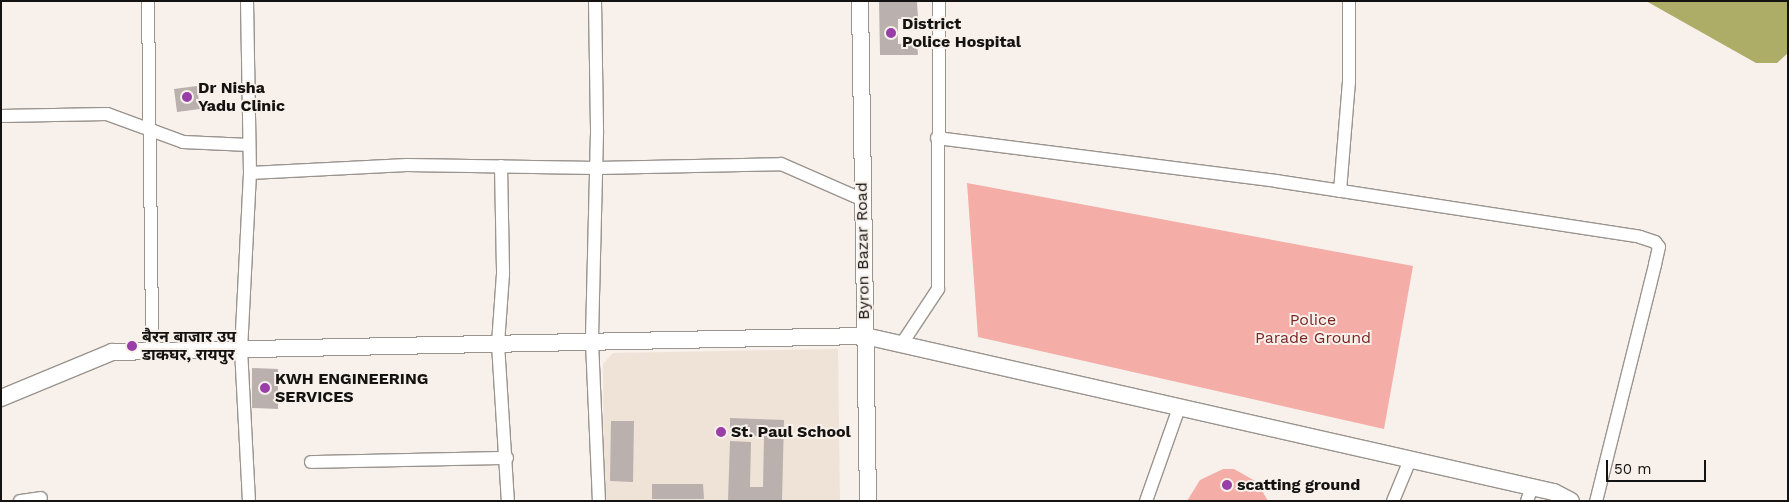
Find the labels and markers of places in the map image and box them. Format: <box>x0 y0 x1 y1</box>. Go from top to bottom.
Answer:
place label: District Police Hospital <box>902 14 1021 52</box>
marker: District Police Hospital <box>884 26 898 40</box>
place label: Dr Nisha Yadu Clinic <box>198 78 285 116</box>
marker: Dr Nisha Yadu Clinic <box>180 90 194 104</box>
place label: बैरन बाजार उप डाकघर, रायपुर <box>142 327 236 365</box>
marker: बैरन बाजार उप डाकघर, रायपुर <box>126 340 138 352</box>
place label: KWH ENGINEERING SERVICES <box>275 369 428 407</box>
marker: KWH ENGINEERING SERVICES <box>259 382 271 394</box>
place label: St. Paul School <box>731 422 851 442</box>
marker: St. Paul School <box>715 426 727 438</box>
place label: scatting ground <box>1237 475 1360 495</box>
marker: scatting ground <box>1221 479 1233 491</box>

